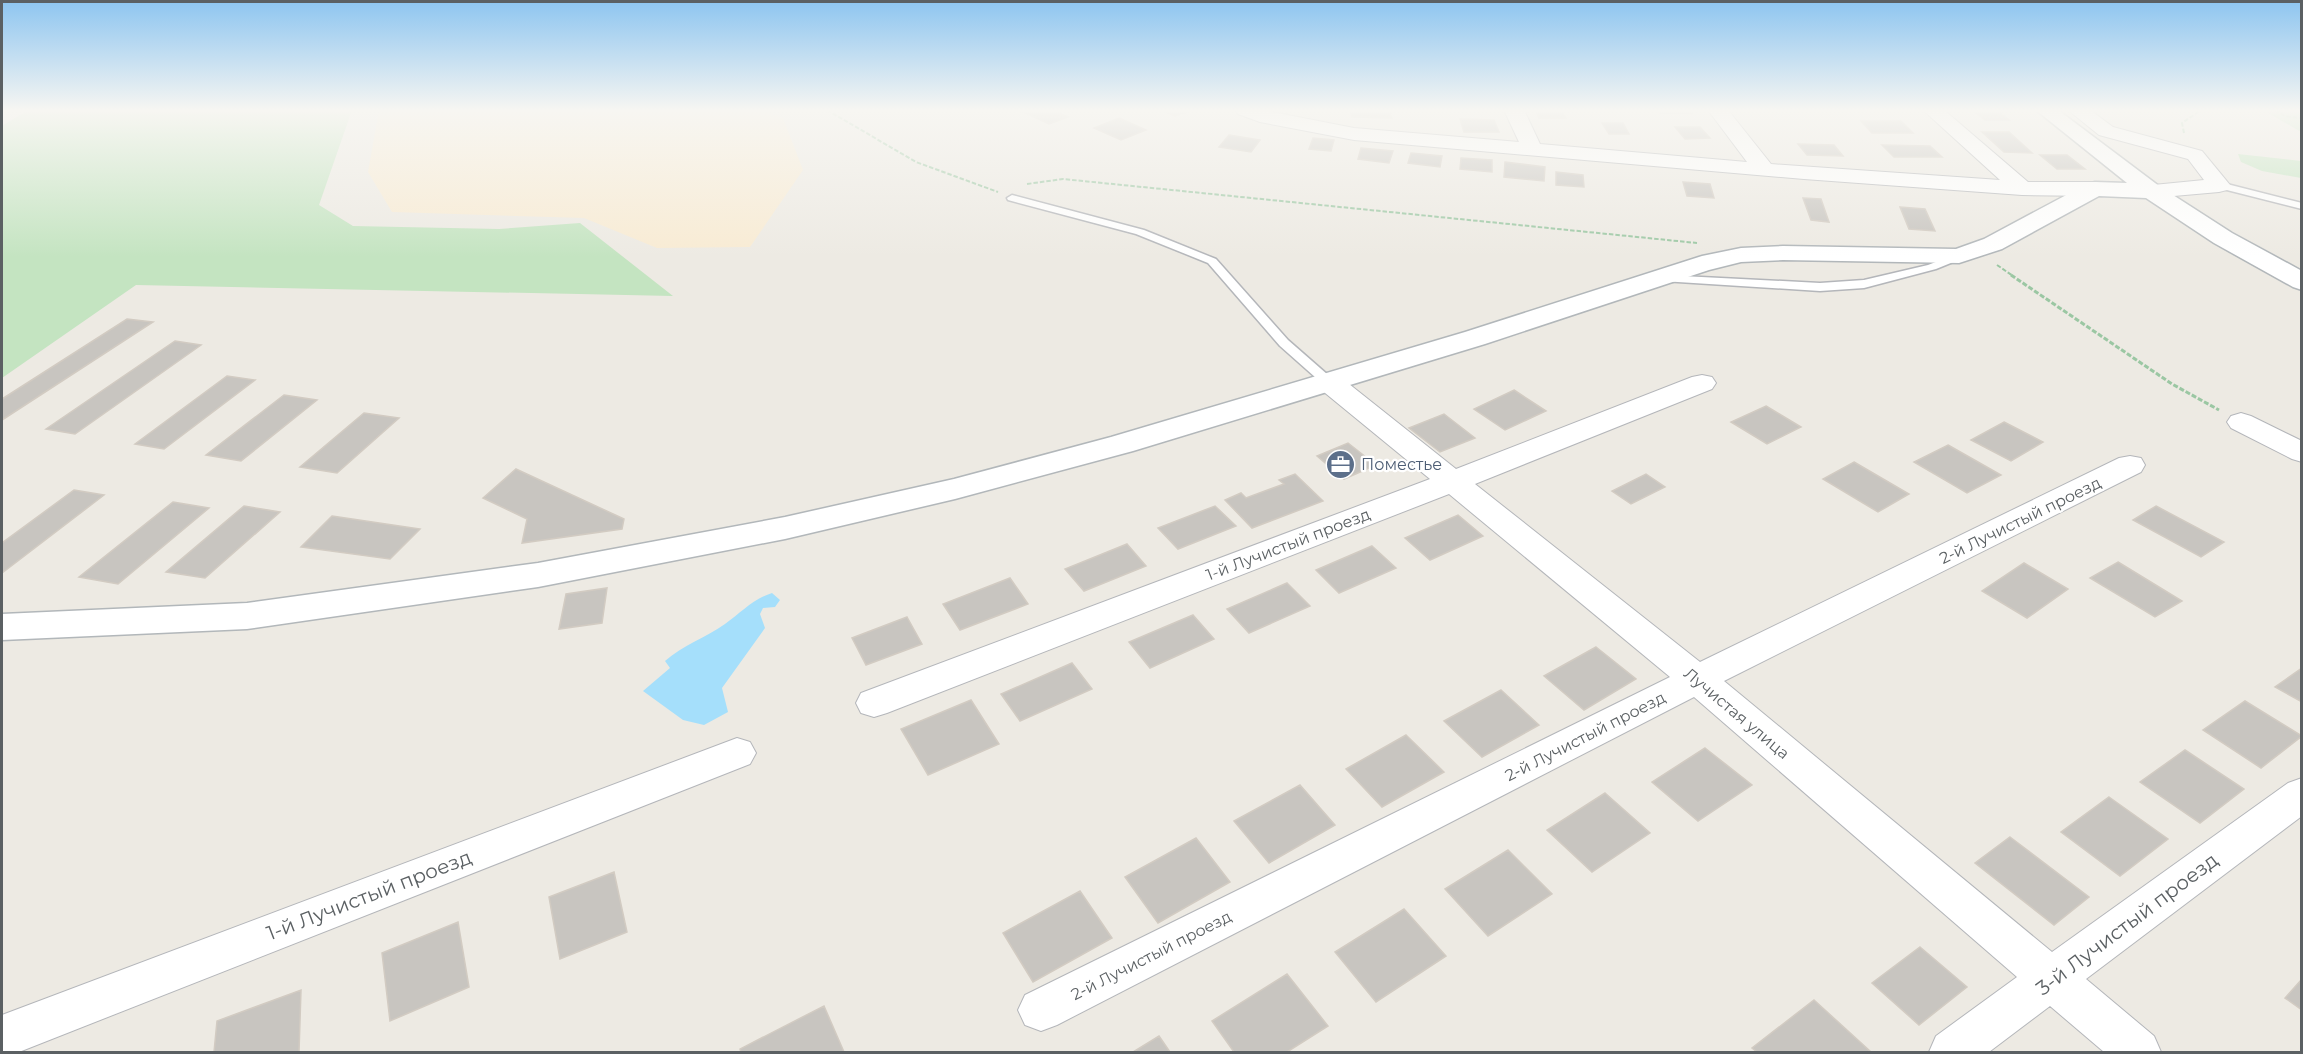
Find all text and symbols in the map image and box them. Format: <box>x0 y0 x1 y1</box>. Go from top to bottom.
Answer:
office icon: Поместье <box>1324 448 1356 480</box>
place label: Поместье <box>1361 455 1442 474</box>
street label: 2-й Лучистый проезд <box>1936 473 2104 568</box>
street label: 1-й Лучистый проезд <box>1203 504 1373 585</box>
street label: Лучистая улица <box>1680 664 1793 763</box>
street label: 2-й Лучистый проезд <box>1502 688 1669 785</box>
street label: 1-й Лучистый проезд <box>263 845 475 945</box>
street label: 3-й Лучистый проезд <box>2031 848 2223 1000</box>
street label: 2-й Лучистый проезд <box>1068 907 1235 1004</box>

